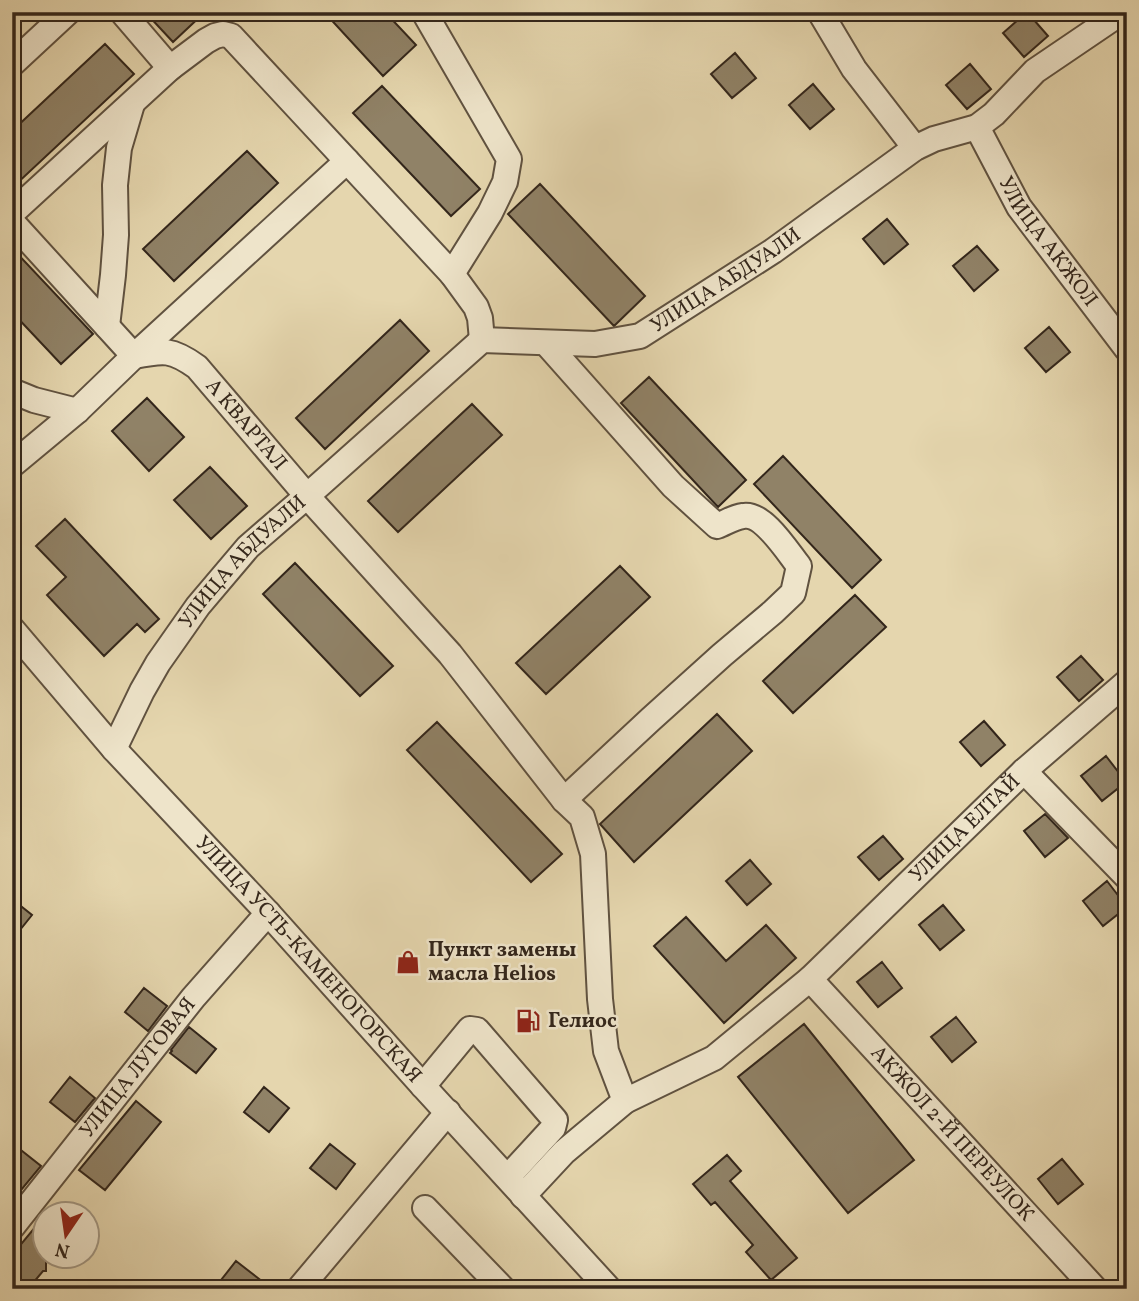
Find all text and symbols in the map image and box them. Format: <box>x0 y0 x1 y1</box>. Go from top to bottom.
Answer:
street label: УЛИЦА АКЖОЛ <box>991 171 1104 313</box>
street label: УЛИЦА АБДУАЛИ <box>645 221 807 340</box>
street label: А КВАРТАЛ <box>199 372 294 477</box>
street label: УЛИЦА АБДУАЛИ <box>172 488 313 635</box>
street label: УЛИЦА ЕЛТАЙ <box>903 768 1027 889</box>
street label: УЛИЦА УСТЬ-КАМЕНОГОРСКАЯ <box>188 830 428 1089</box>
place label: Пункт замены масла Helios <box>428 936 576 989</box>
shop icon: Пункт замены масла Helios <box>394 948 422 976</box>
street label: УЛИЦА ЛУГОВАЯ <box>73 991 203 1144</box>
fuel station icon: Гелиос <box>514 1007 542 1035</box>
place label: Гелиос <box>548 1007 617 1036</box>
street label: АКЖОЛ 2-Й ПЕРЕУЛОК <box>864 1039 1041 1228</box>
north arrow <box>32 1200 102 1270</box>
text: N <box>53 1235 72 1264</box>

